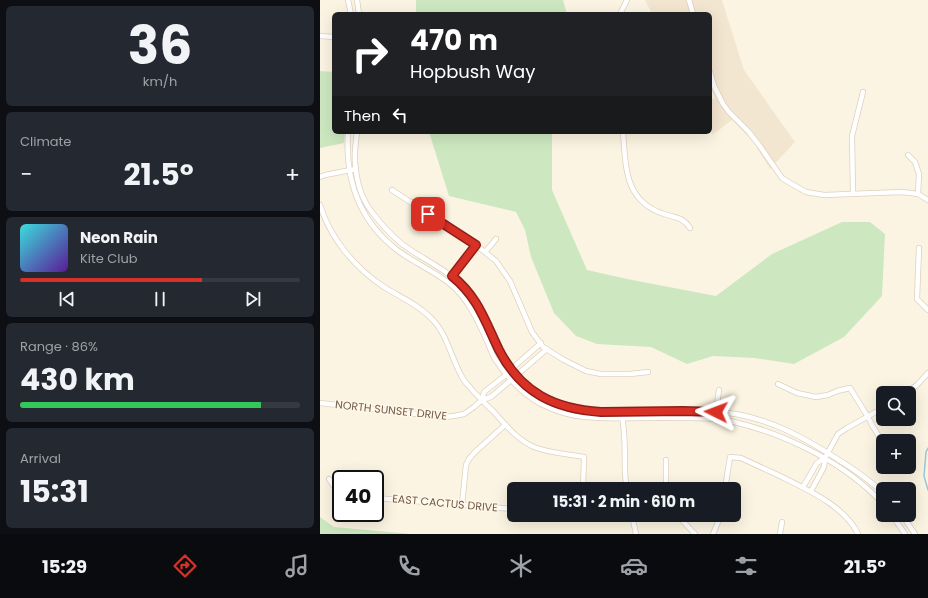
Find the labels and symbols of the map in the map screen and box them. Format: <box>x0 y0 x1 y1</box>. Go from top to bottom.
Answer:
pin <box>411 197 445 231</box>
position arrow <box>695 391 737 433</box>
street label: NORTH SUNSET DRIVE <box>334 396 448 424</box>
speed limit sign: 40 <box>332 470 384 522</box>
street label: EAST CACTUS DRIVE <box>392 490 498 516</box>

